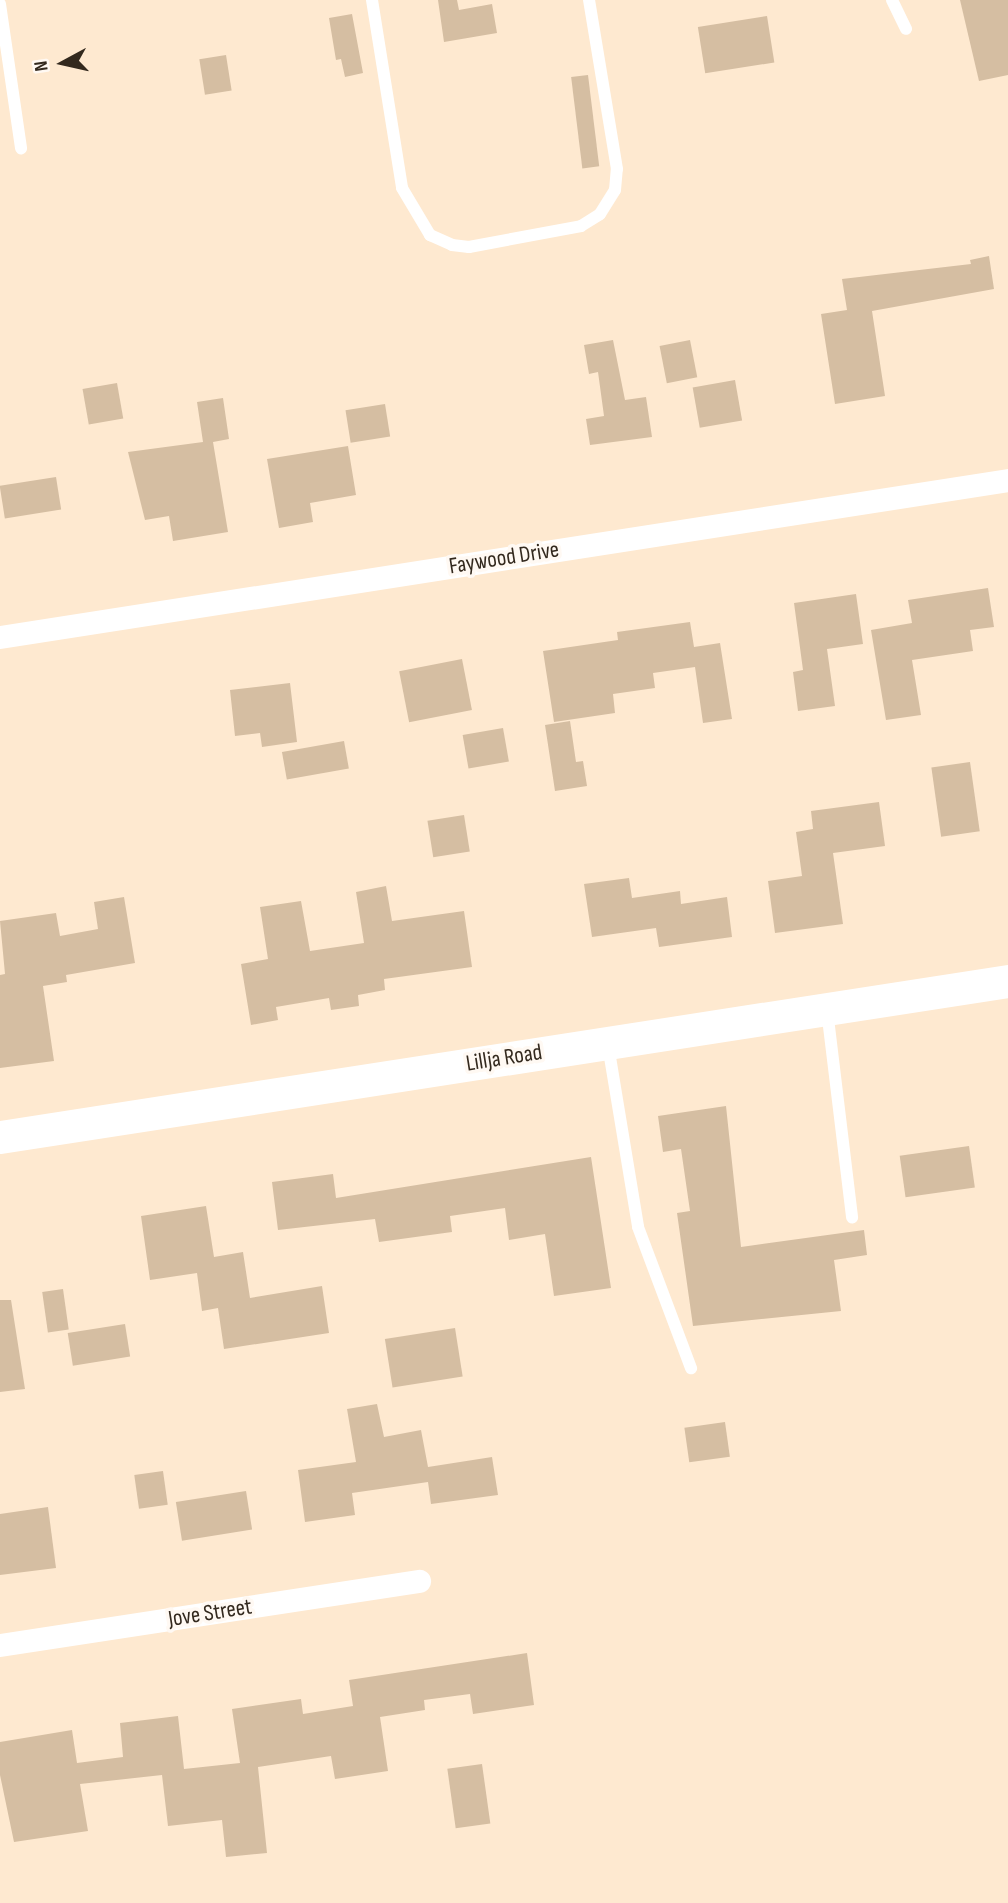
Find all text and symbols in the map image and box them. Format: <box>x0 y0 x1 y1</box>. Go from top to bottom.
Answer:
north arrow <box>28 28 98 98</box>
text: N <box>30 59 54 73</box>
street label: Faywood Drive <box>447 536 561 580</box>
street label: Lillja Road <box>464 1038 544 1078</box>
street label: Jove Street <box>166 1593 254 1633</box>

